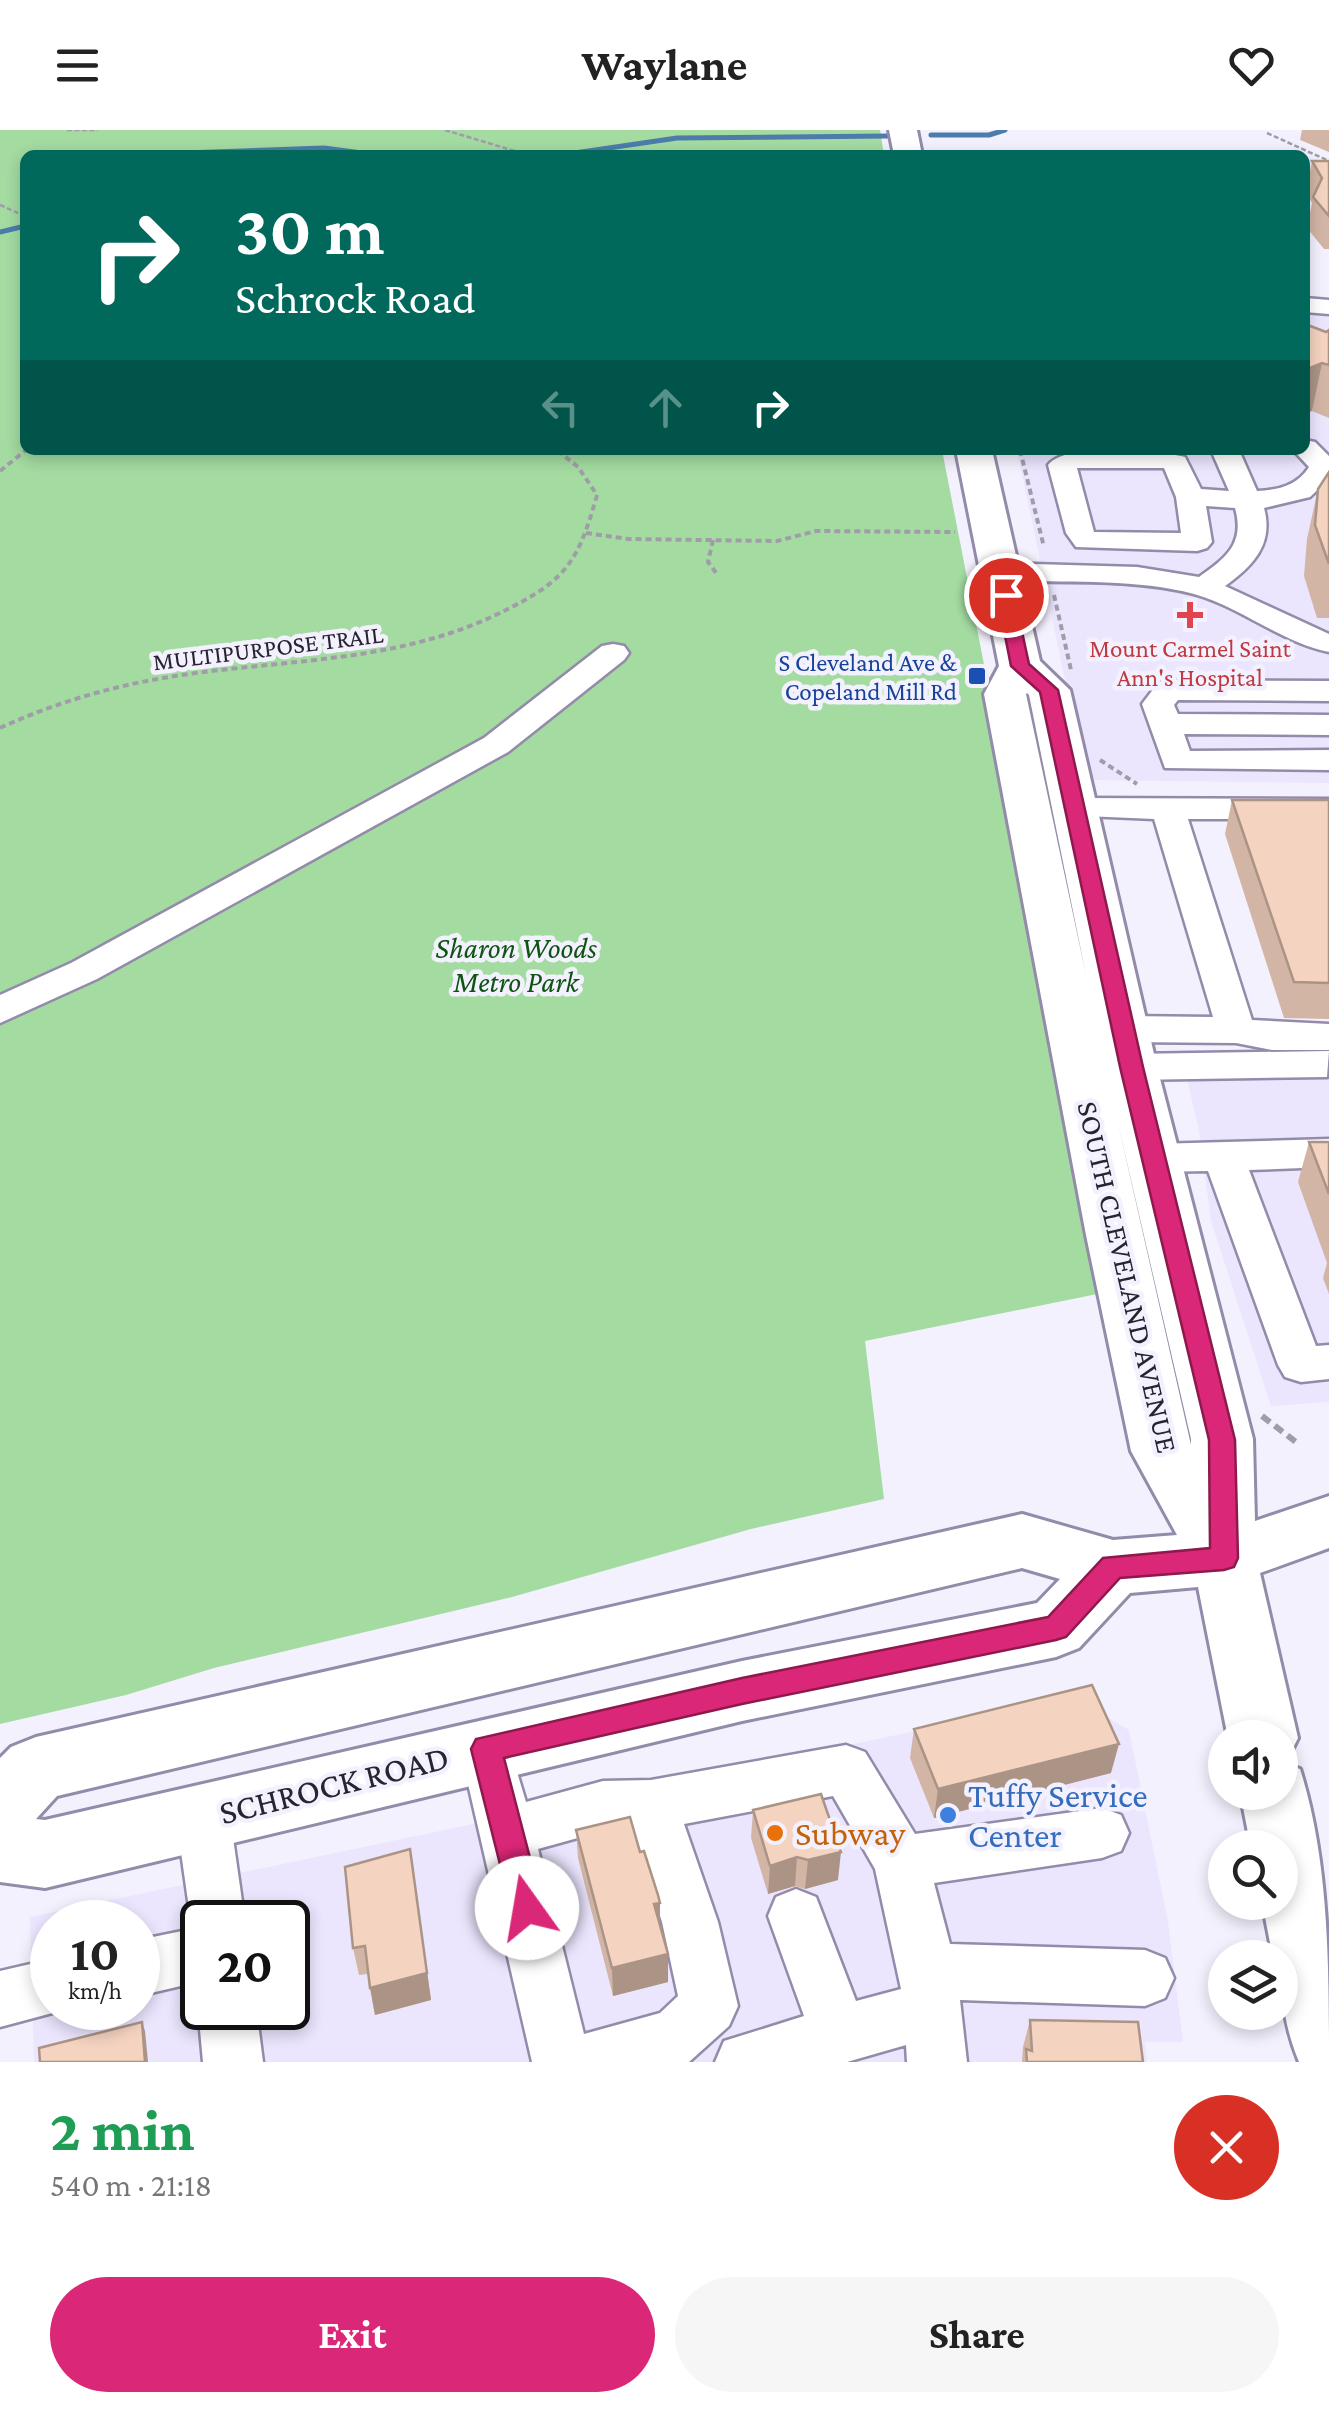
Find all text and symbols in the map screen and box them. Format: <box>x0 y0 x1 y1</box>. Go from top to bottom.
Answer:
icon: menu <box>50 38 105 93</box>
icon: heart <box>1224 38 1279 93</box>
text: Waylane <box>581 40 748 90</box>
icon: right <box>70 190 200 320</box>
text: 30 m <box>235 191 384 269</box>
text: Schrock Road <box>235 273 476 323</box>
icon: left <box>533 380 588 435</box>
icon: ahead <box>638 380 693 435</box>
icon: right <box>743 380 798 435</box>
pin <box>964 553 1049 638</box>
icon: arrive <box>979 568 1034 623</box>
marker: Mount Carmel Saint Ann's Hospital <box>1177 602 1203 628</box>
street label: MULTIPURPOSE TRAIL <box>151 620 385 676</box>
place label: Mount Carmel Saint Ann's Hospital <box>1089 635 1292 692</box>
place label: S Cleveland Ave & Copeland Mill Rd <box>779 649 958 706</box>
marker: S Cleveland Ave & Copeland Mill Rd <box>966 665 988 687</box>
park label: Sharon Woods Metro Park <box>435 931 597 998</box>
street label: SOUTH CLEVELAND AVENUE <box>1071 1098 1185 1456</box>
map controls <box>1208 1720 1298 2030</box>
button: sound <box>1208 1720 1298 1810</box>
street label: SCHROCK ROAD <box>215 1738 453 1832</box>
place label: Tuffy Service Center <box>968 1776 1148 1855</box>
marker: Tuffy Service Center <box>937 1804 959 1826</box>
place label: Subway <box>795 1814 906 1853</box>
marker: Subway <box>764 1822 786 1844</box>
button: search <box>1208 1830 1298 1920</box>
position arrow <box>475 1856 579 1960</box>
speed limit sign: 20 <box>180 1900 310 2030</box>
text: 10 <box>70 1925 120 1981</box>
button: layers <box>1208 1940 1298 2030</box>
text: km/h <box>68 1977 122 2004</box>
button: close <box>1174 2095 1279 2200</box>
text: 2 min <box>50 2096 195 2163</box>
text: 540 m · 21:18 <box>50 2167 212 2203</box>
button: Exit <box>50 2277 655 2392</box>
button: Share <box>675 2277 1279 2392</box>

